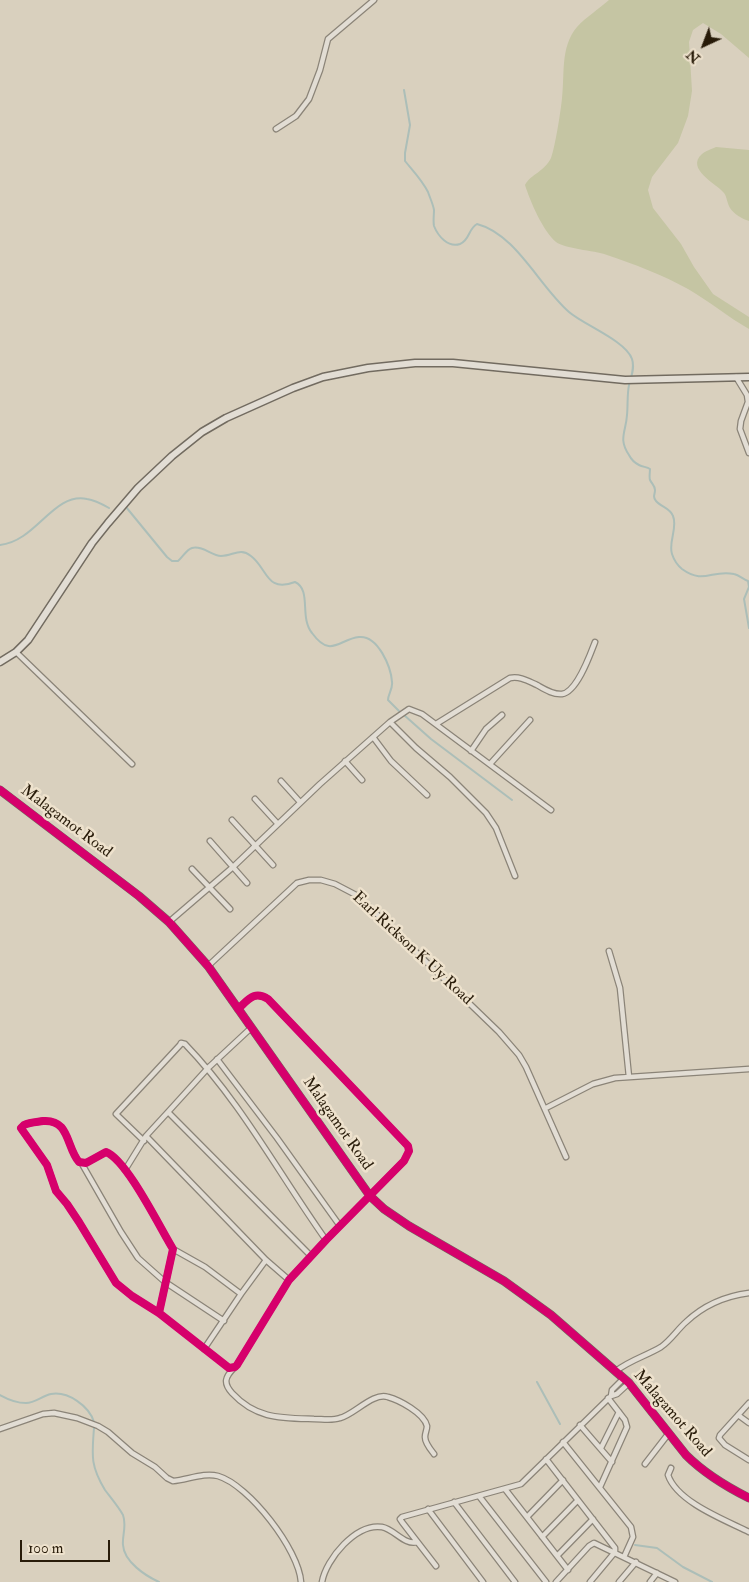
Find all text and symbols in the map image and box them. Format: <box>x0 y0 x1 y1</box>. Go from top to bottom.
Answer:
north arrow <box>679 20 729 70</box>
text: N <box>683 46 704 67</box>
street label: Malagamot Road <box>17 781 115 863</box>
street label: Earl Rickson K Uy Road <box>348 888 476 1010</box>
street label: Malagamot Road <box>298 1074 376 1174</box>
street label: Malagamot Road <box>629 1367 715 1461</box>
scale bar <box>22 1530 112 1562</box>
text: 100 m <box>28 1539 63 1558</box>

